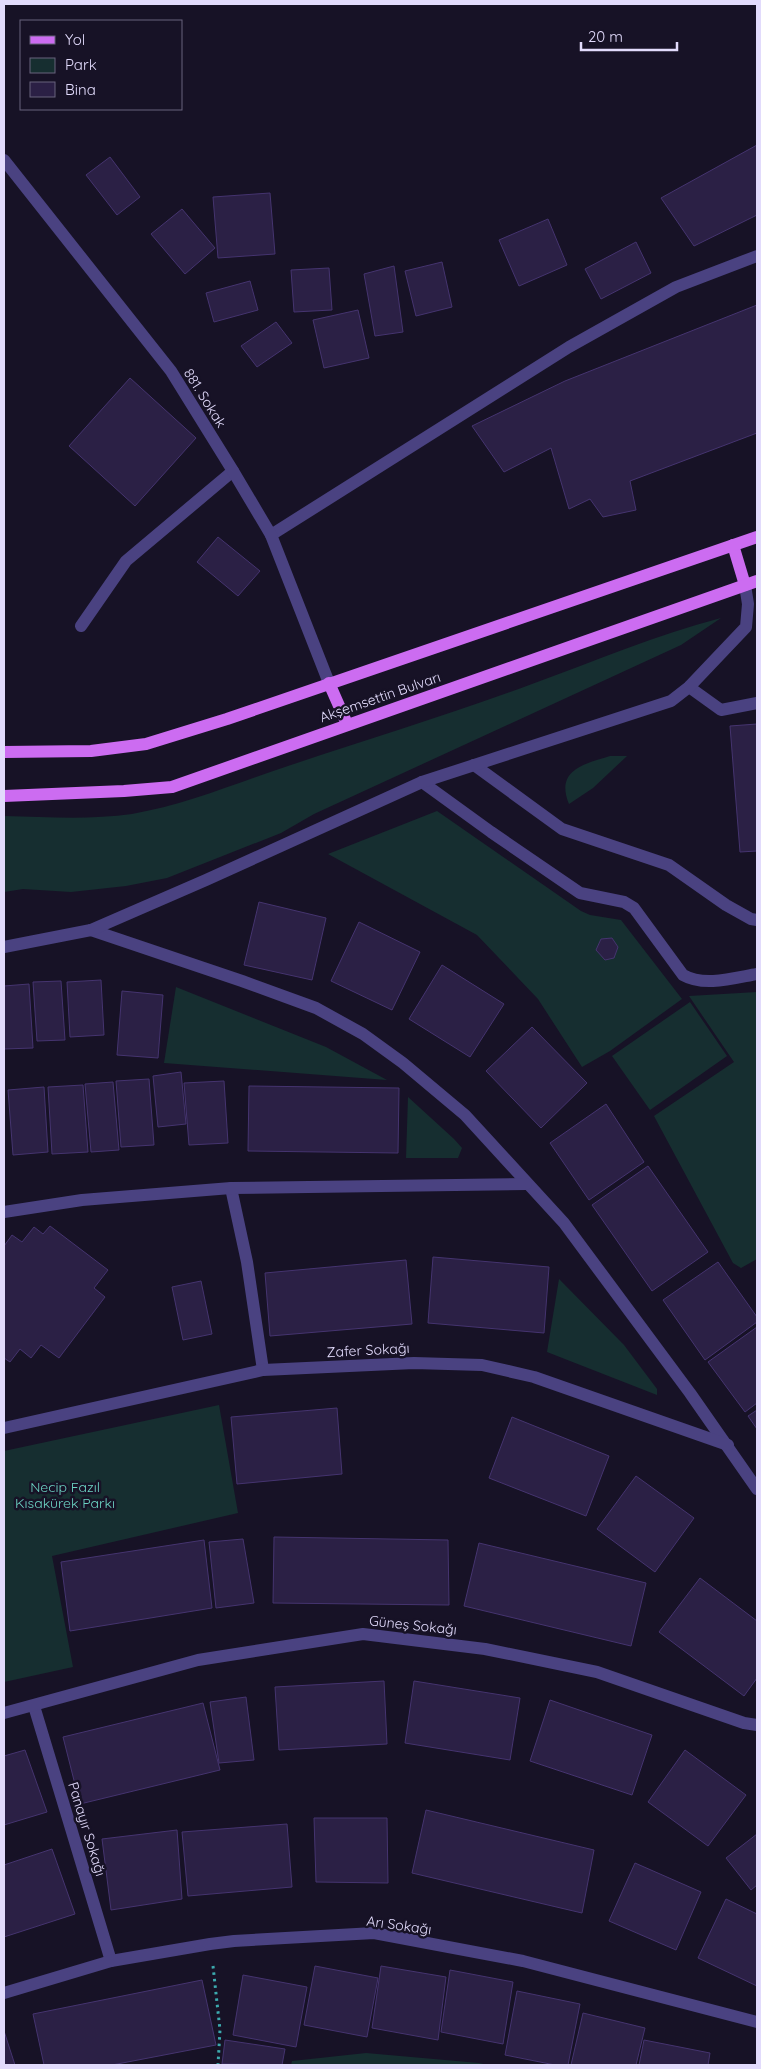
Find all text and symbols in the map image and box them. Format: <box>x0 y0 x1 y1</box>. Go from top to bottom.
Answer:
legend <box>20 20 182 110</box>
scale bar <box>581 20 677 52</box>
text: 20 m <box>588 27 623 46</box>
text: Yol <box>65 30 85 49</box>
text: Park <box>65 55 97 74</box>
text: Bina <box>65 80 96 99</box>
street label: 881. Sokak <box>180 365 230 431</box>
street label: Akşemsettin Bulvarı <box>317 668 443 726</box>
street label: Zafer Sokağı <box>326 1339 410 1361</box>
park label: Necip Fazıl Kısakürek Parkı <box>15 1478 115 1512</box>
street label: Güneş Sokağı <box>368 1611 458 1639</box>
street label: Panayır Sokağı <box>64 1780 110 1878</box>
street label: Arı Sokağı <box>365 1912 433 1938</box>

